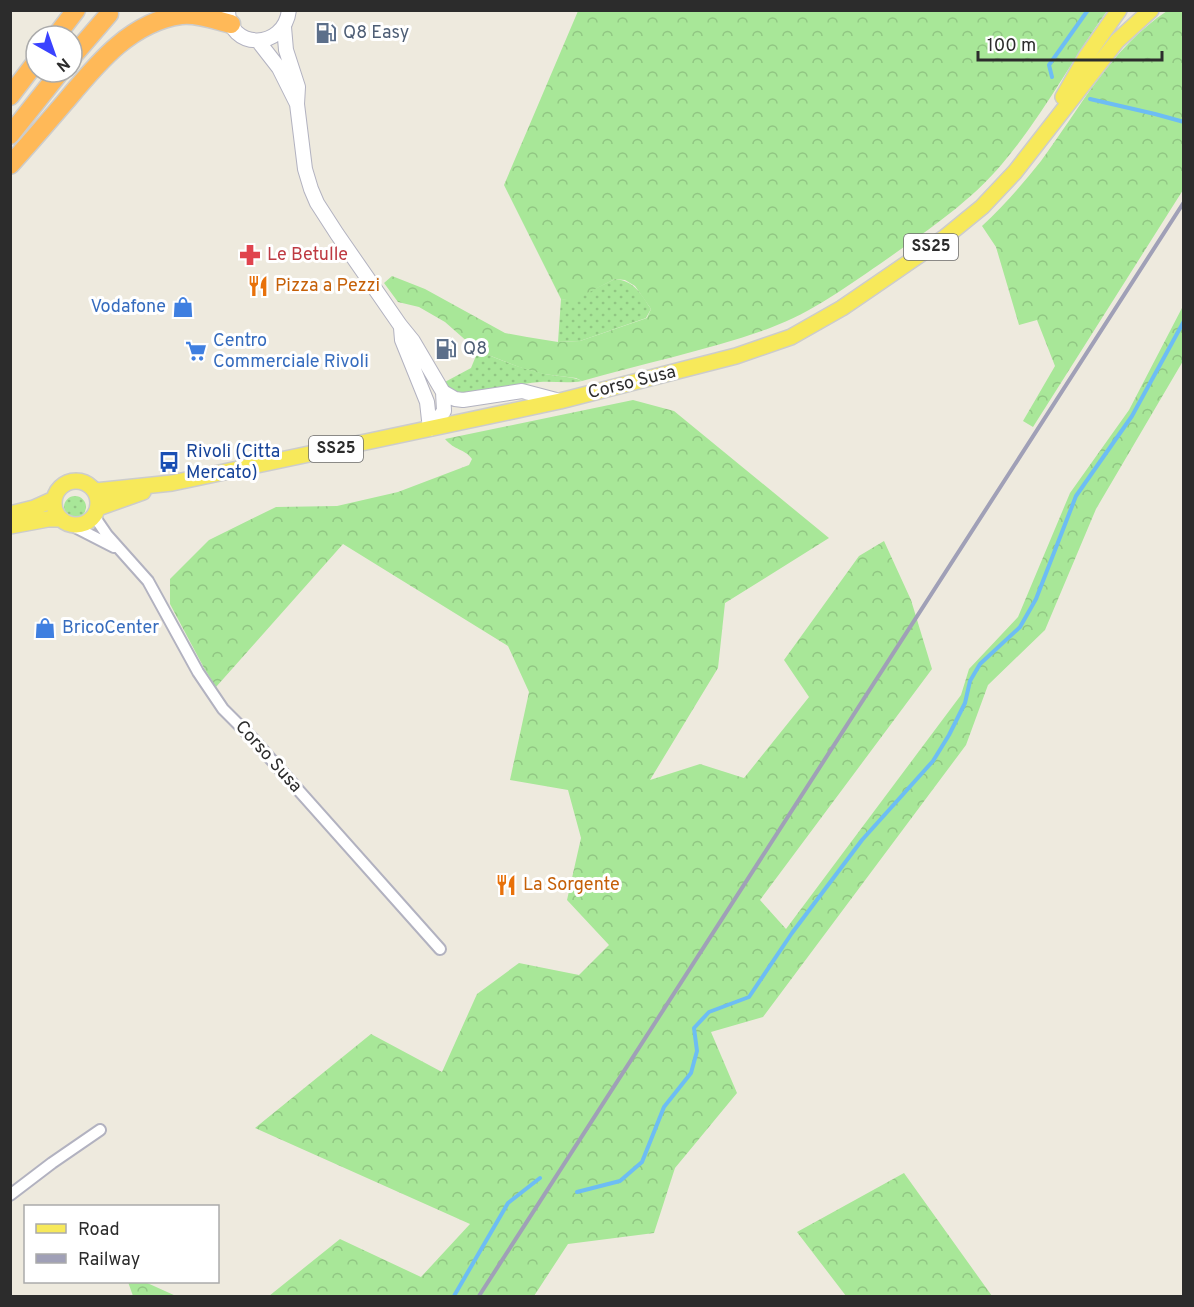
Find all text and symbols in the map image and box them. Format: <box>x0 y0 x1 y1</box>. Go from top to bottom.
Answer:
fuel station icon: Q8 Easy <box>314 21 338 45</box>
place label: Q8 Easy <box>343 22 409 45</box>
north arrow <box>24 24 84 84</box>
scale bar <box>978 24 1162 62</box>
text: 100 m <box>987 35 1036 58</box>
text: N <box>52 53 73 75</box>
road number: SS25 <box>904 234 958 260</box>
pharmacy icon: Le Betulle <box>238 243 262 267</box>
place label: Le Betulle <box>267 244 348 267</box>
restaurant icon: Pizza a Pezzi <box>246 274 270 298</box>
place label: Pizza a Pezzi <box>275 275 380 298</box>
shop icon: Vodafone <box>171 295 195 319</box>
place label: Vodafone <box>90 296 166 319</box>
place label: Centro Commerciale Rivoli <box>213 330 369 374</box>
fuel station icon: Q8 <box>434 337 458 361</box>
place label: Q8 <box>463 338 487 361</box>
supermarket icon: Centro Commerciale Rivoli <box>184 339 208 363</box>
street label: Corso Susa <box>586 361 678 405</box>
road number: SS25 <box>309 436 363 462</box>
place label: Rivoli (Citta Mercato) <box>186 441 280 485</box>
bus stop icon: Rivoli (Citta Mercato) <box>157 450 181 474</box>
shop icon: BricoCenter <box>33 616 57 640</box>
place label: BricoCenter <box>62 617 159 640</box>
street label: Corso Susa <box>229 716 307 798</box>
restaurant icon: La Sorgente <box>494 873 518 897</box>
place label: La Sorgente <box>523 874 620 897</box>
legend <box>24 1205 219 1283</box>
text: Road <box>78 1219 120 1242</box>
text: Railway <box>78 1249 140 1272</box>

